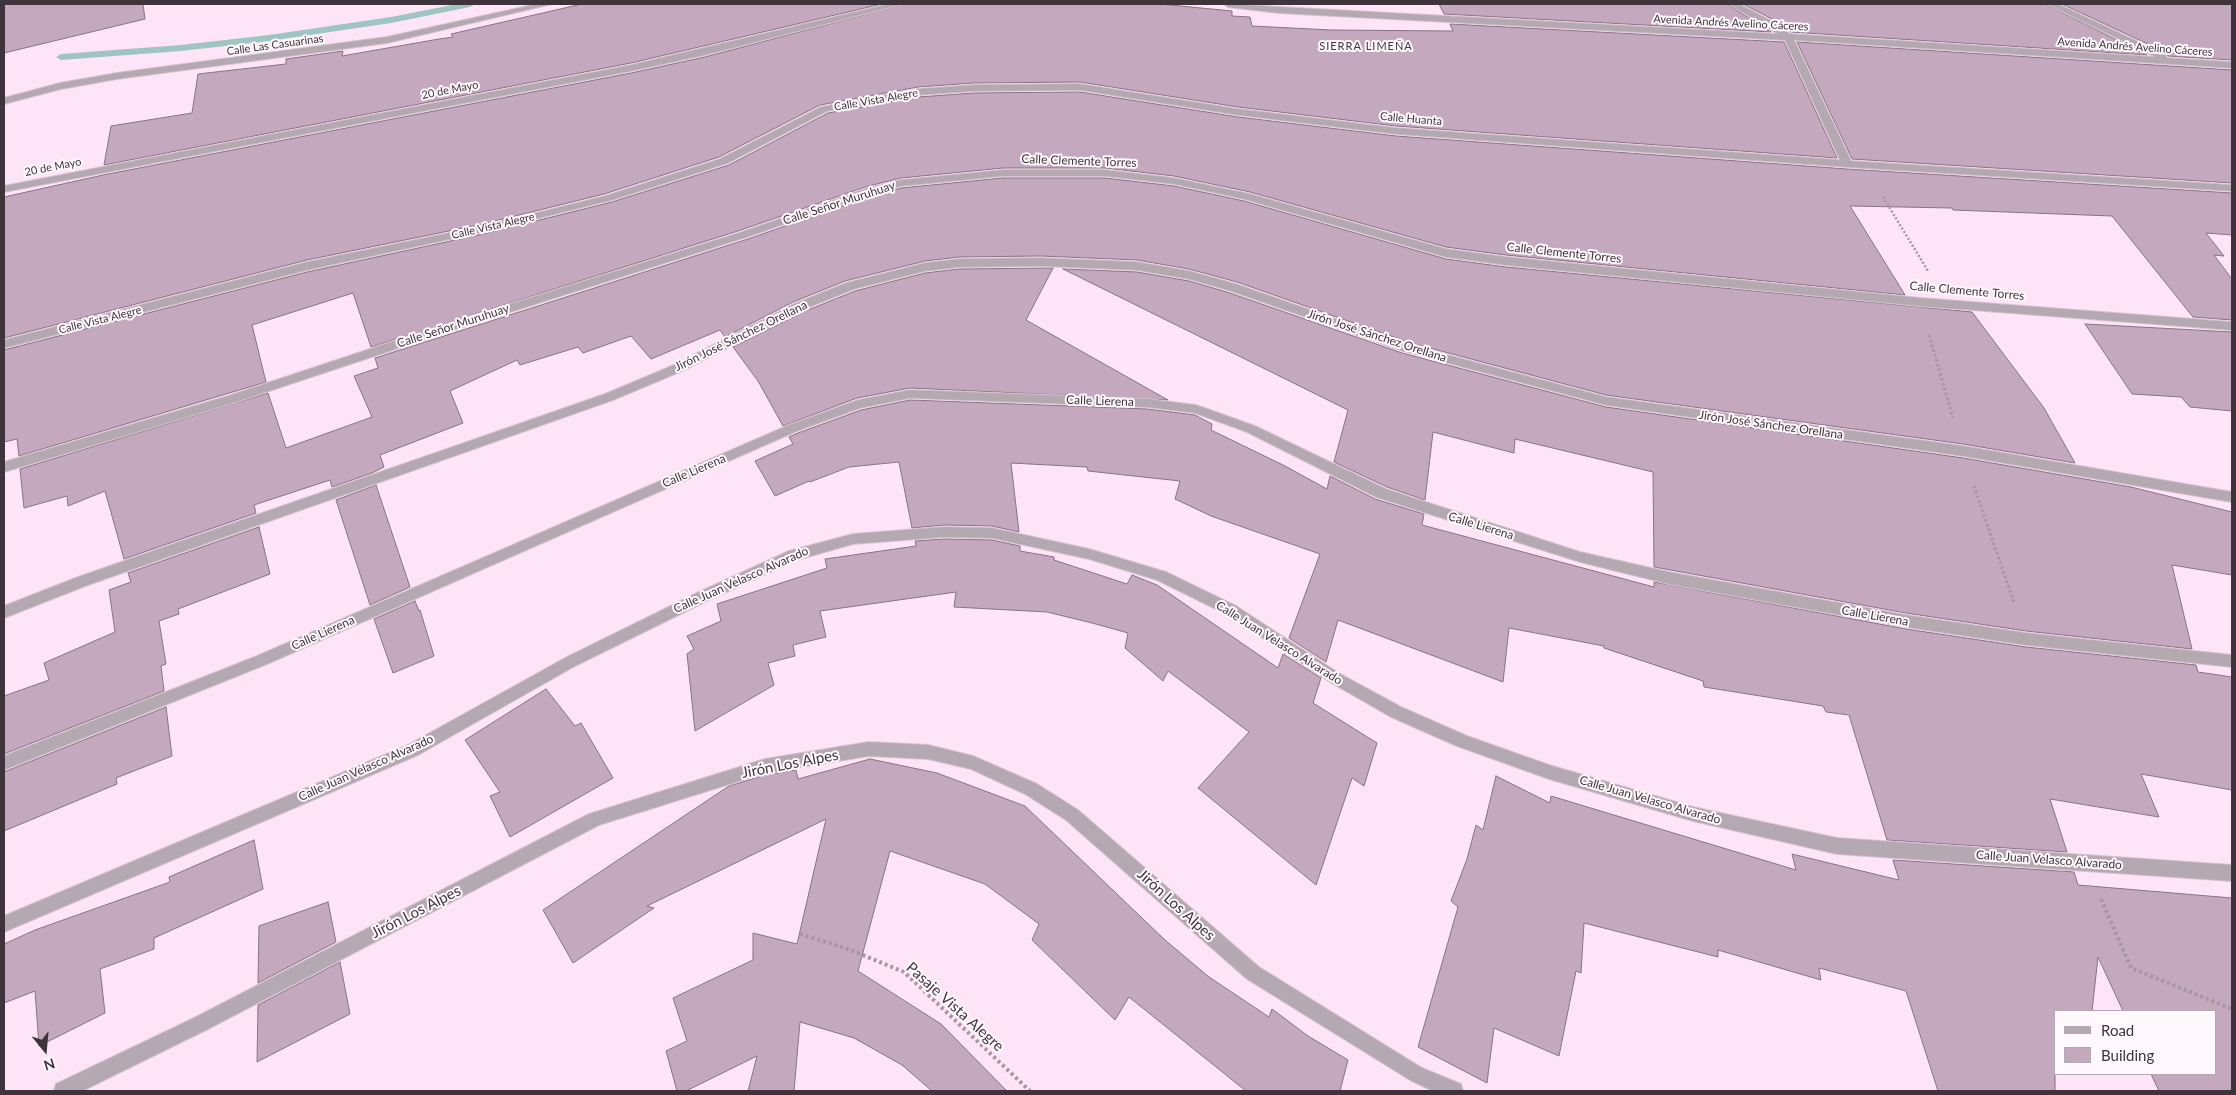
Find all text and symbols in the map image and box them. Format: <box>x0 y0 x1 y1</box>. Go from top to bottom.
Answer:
street label: Avenida Andrés Avelino Cáceres <box>1653 12 1809 34</box>
street label: Calle Las Casuarinas <box>226 32 324 58</box>
street label: Avenida Andrés Avelino Cáceres <box>2057 35 2213 59</box>
district label: SIERRA LIMEÑA <box>1318 39 1414 53</box>
street label: 20 de Mayo <box>421 78 479 102</box>
street label: Calle Vista Alegre <box>833 86 919 114</box>
street label: Calle Huanta <box>1380 110 1442 128</box>
street label: Calle Clemente Torres <box>1021 152 1137 170</box>
street label: 20 de Mayo <box>24 155 82 179</box>
street label: Calle Señor Muruhuay <box>781 178 897 228</box>
street label: Calle Vista Alegre <box>450 210 536 242</box>
street label: Calle Clemente Torres <box>1506 240 1622 266</box>
street label: Calle Clemente Torres <box>1909 279 2025 303</box>
street label: Jirón José Sánchez Orellana <box>673 298 809 374</box>
street label: Calle Señor Muruhuay <box>395 301 511 351</box>
street label: Calle Vista Alegre <box>57 303 143 337</box>
street label: Jirón José Sánchez Orellana <box>1306 307 1448 365</box>
street label: Calle Lierena <box>1066 393 1134 409</box>
street label: Jirón José Sánchez Orellana <box>1698 408 1844 442</box>
street label: Calle Lierena <box>660 451 728 491</box>
street label: Calle Lierena <box>1447 509 1515 543</box>
street label: Calle Juan Velasco Alvarado <box>671 544 811 616</box>
street label: Calle Juan Velasco Alvarado <box>1213 598 1345 688</box>
street label: Calle Lierena <box>1840 603 1910 629</box>
street label: Calle Lierena <box>289 613 357 653</box>
street label: Calle Juan Velasco Alvarado <box>296 732 436 804</box>
street label: Jirón Los Alpes <box>740 746 840 782</box>
street label: Calle Juan Velasco Alvarado <box>1578 773 1722 827</box>
street label: Calle Juan Velasco Alvarado <box>1976 848 2122 872</box>
street label: Jirón Los Alpes <box>1134 865 1218 945</box>
street label: Jirón Los Alpes <box>368 882 464 942</box>
street label: Pasaje Vista Alegre <box>903 959 1007 1055</box>
legend <box>2054 1010 2216 1075</box>
text: Road <box>2101 1021 2134 1039</box>
north arrow <box>20 1025 70 1075</box>
text: Building <box>2101 1046 2154 1064</box>
text: N <box>42 1055 57 1075</box>

